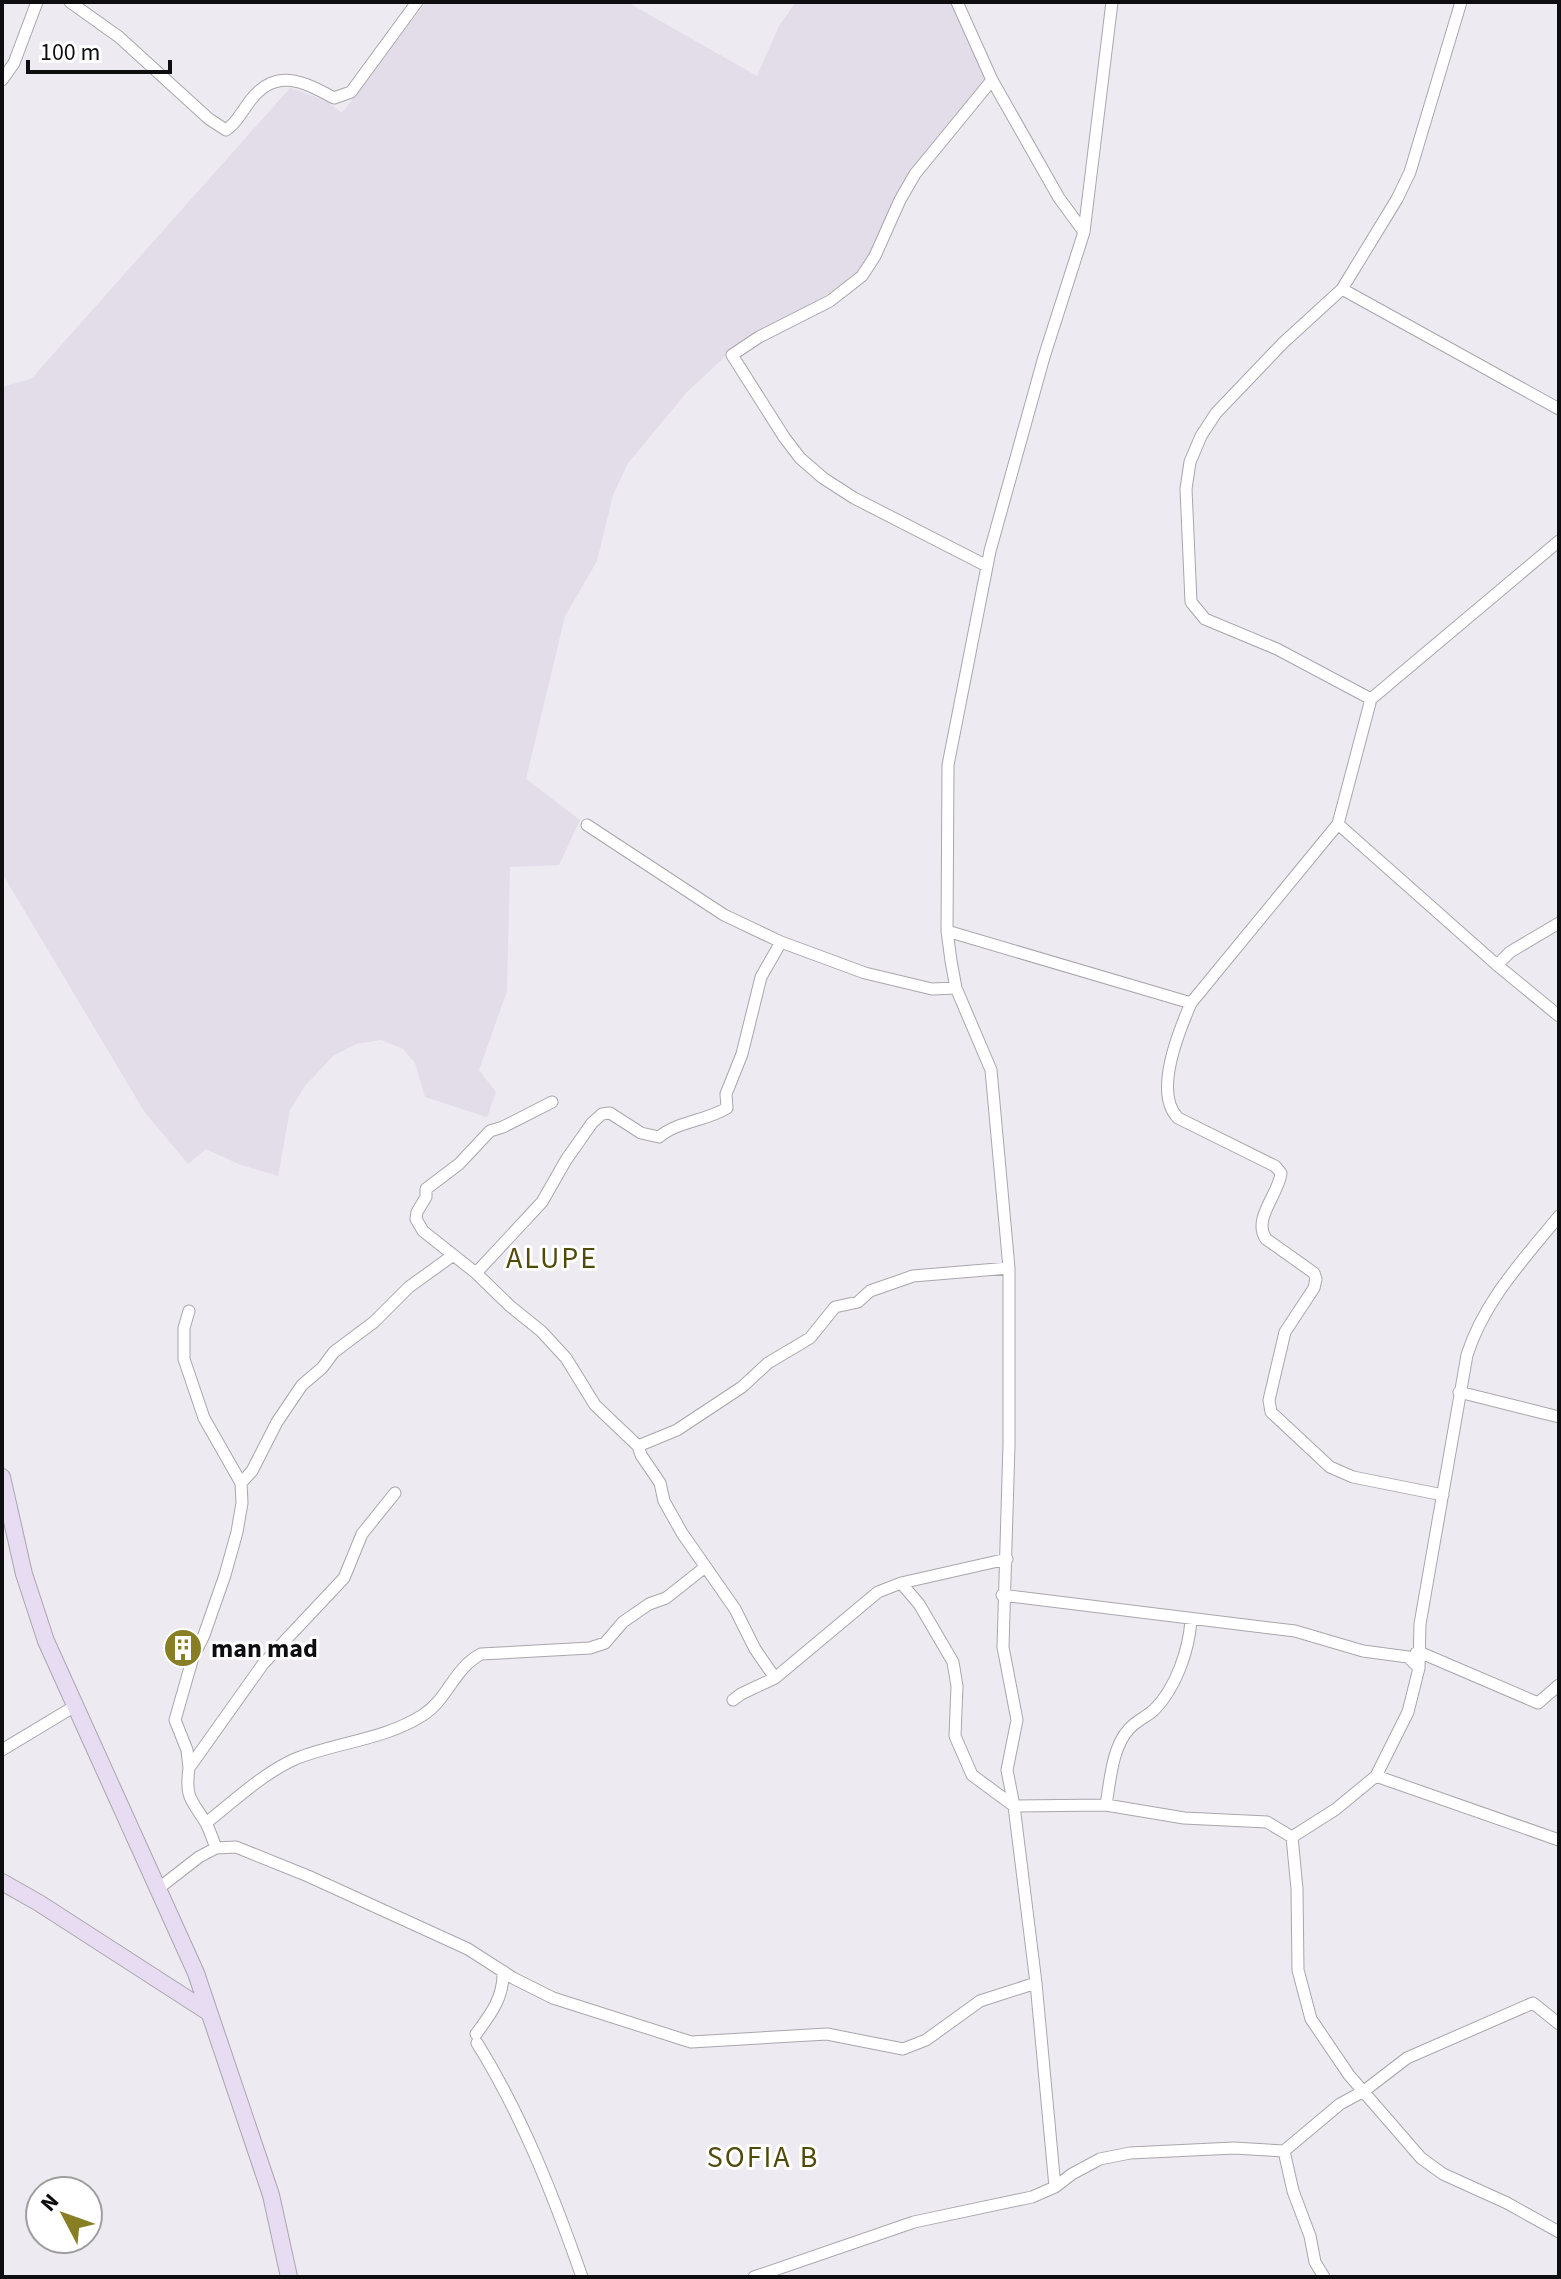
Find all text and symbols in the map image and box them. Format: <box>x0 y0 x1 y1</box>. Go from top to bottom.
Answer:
scale bar <box>28 24 170 74</box>
text: 100 m <box>40 35 100 70</box>
district label: ALUPE <box>506 1237 598 1280</box>
building icon: man mad <box>162 1627 204 1669</box>
place label: man mad <box>211 1630 318 1667</box>
district label: SOFIA B <box>707 2136 819 2179</box>
north arrow <box>24 2175 104 2255</box>
text: N <box>33 2187 67 2219</box>

